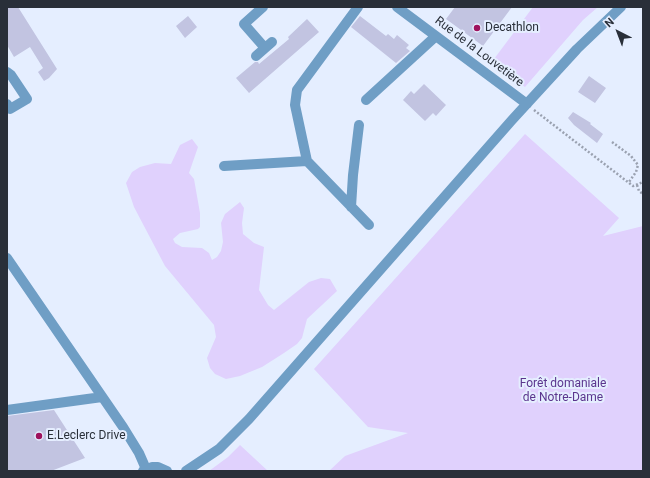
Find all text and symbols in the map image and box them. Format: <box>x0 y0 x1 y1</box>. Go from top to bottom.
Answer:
north arrow <box>598 12 638 52</box>
street label: Rue de la Louvetière <box>432 14 526 90</box>
text: N <box>602 15 617 30</box>
place label: Decathlon <box>485 21 539 35</box>
marker: Decathlon <box>472 23 482 33</box>
park label: Forêt domaniale de Notre-Dame <box>520 377 606 405</box>
place label: E.Leclerc Drive <box>47 429 126 443</box>
marker: E.Leclerc Drive <box>34 431 44 441</box>

